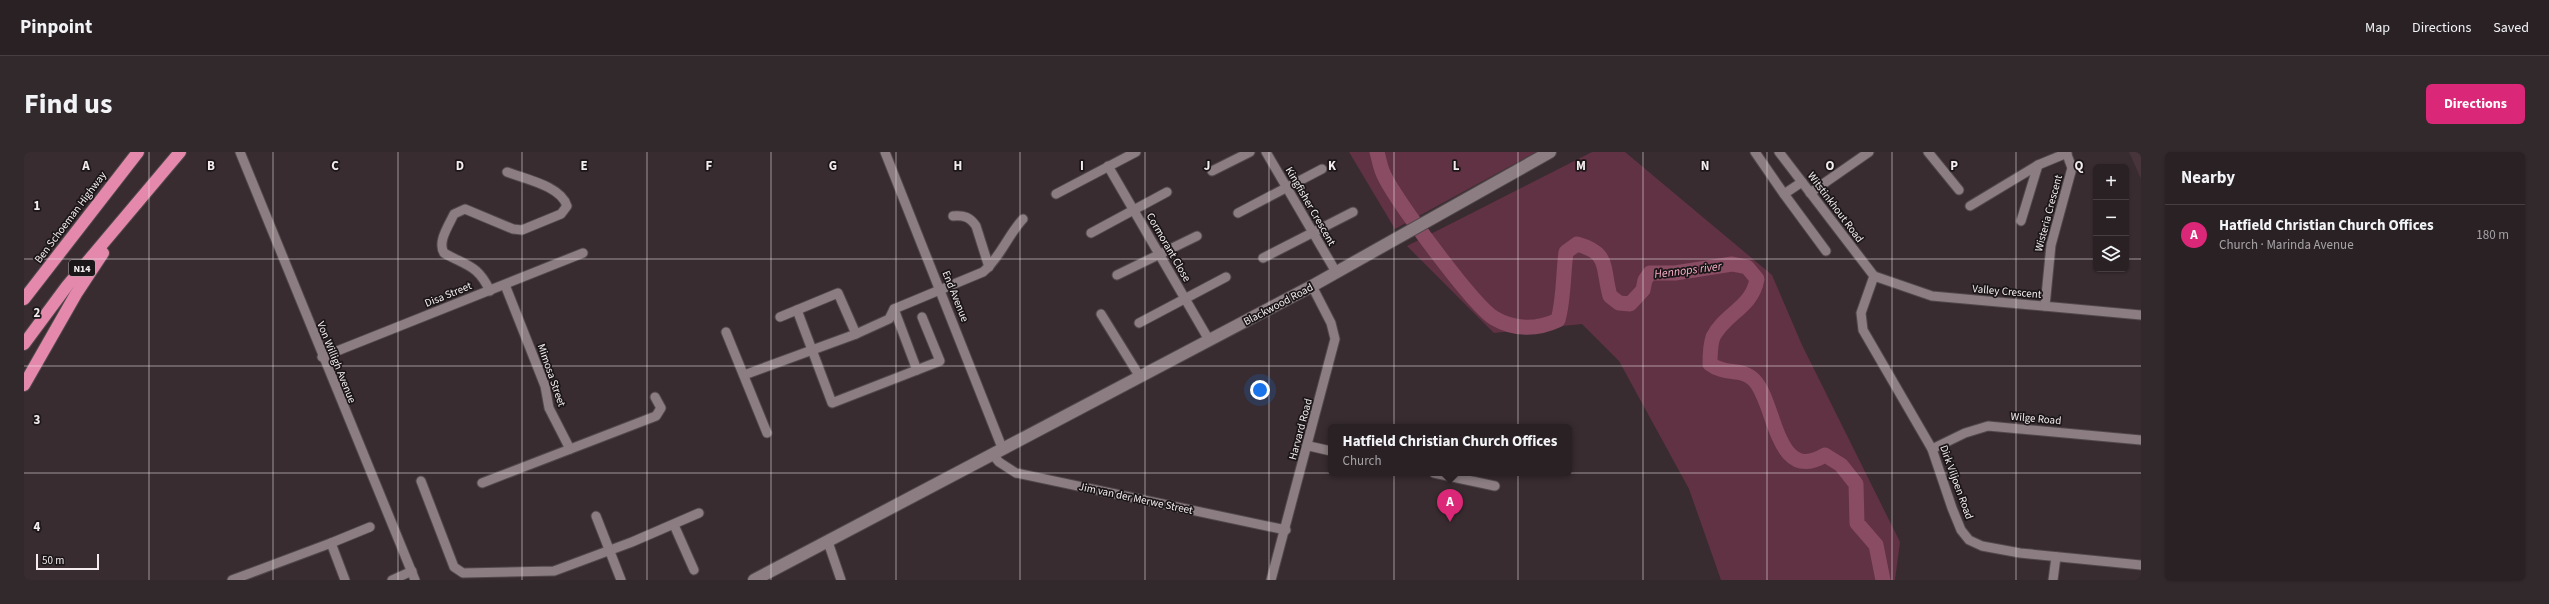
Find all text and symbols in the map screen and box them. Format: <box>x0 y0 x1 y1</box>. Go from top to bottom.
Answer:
text: Pinpoint <box>20 14 92 41</box>
text: Map <box>2365 18 2390 38</box>
text: Directions <box>2412 18 2471 38</box>
text: Saved <box>2493 18 2529 38</box>
text: Find us <box>24 84 112 124</box>
button: Directions <box>2426 84 2525 124</box>
text: A <box>81 157 90 175</box>
text: B <box>207 157 215 175</box>
text: C <box>331 157 339 175</box>
text: D <box>456 157 464 175</box>
text: E <box>580 157 588 175</box>
text: F <box>706 157 713 175</box>
text: G <box>829 157 837 175</box>
text: H <box>954 157 962 175</box>
text: I <box>1080 157 1084 175</box>
text: J <box>1204 157 1210 175</box>
text: L <box>1453 157 1460 175</box>
text: M <box>1576 157 1586 175</box>
text: N <box>1701 157 1709 175</box>
text: O <box>1826 157 1835 175</box>
text: P <box>1950 157 1958 175</box>
text: Q <box>2075 157 2084 175</box>
street label: Kingfisher Crescent <box>1283 164 1339 248</box>
map controls <box>2093 164 2129 272</box>
button: + <box>2093 164 2129 200</box>
text: Nearby <box>2181 166 2235 190</box>
street label: Ben Schoeman Highway <box>31 168 110 266</box>
street label: Witstinkhout Road <box>1804 169 1867 246</box>
street label: Wisteria Crescent <box>2031 173 2066 253</box>
text: 1 <box>34 197 41 215</box>
button: − <box>2093 200 2129 236</box>
street label: Cormorant Close <box>1143 210 1195 285</box>
text: Hatfield Christian Church Offices <box>2219 215 2434 236</box>
text: A <box>2190 226 2198 244</box>
text: 180 m <box>2476 226 2509 244</box>
button: layers <box>2093 236 2129 272</box>
text: Church · Marinda Avenue <box>2219 236 2354 254</box>
water label: Hennops river <box>1653 258 1724 283</box>
road number: N14 <box>69 260 95 276</box>
street label: End Avenue <box>938 268 973 325</box>
street label: Disa Street <box>422 278 474 311</box>
street label: Blackwood Road <box>1241 280 1316 329</box>
street label: Valley Crescent <box>1972 281 2042 302</box>
text: 2 <box>34 304 41 322</box>
street label: Von Willigh Avenue <box>313 319 360 406</box>
street label: Mimosa Street <box>534 342 569 409</box>
your location <box>1250 380 1270 400</box>
street label: Harvard Road <box>1285 397 1316 461</box>
street label: Wilge Road <box>2010 409 2062 428</box>
text: 3 <box>34 411 41 429</box>
popup <box>1328 424 1572 476</box>
text: Hatfield Christian Church Offices <box>1343 431 1557 452</box>
street label: Dirk Viljoen Road <box>1936 443 1977 521</box>
text: Church <box>1343 452 1382 470</box>
street label: Jim van der Merwe Street <box>1078 479 1195 518</box>
pin: A <box>1437 489 1463 522</box>
text: 4 <box>34 518 41 536</box>
scale bar <box>36 552 99 571</box>
text: 50 m <box>42 553 64 568</box>

